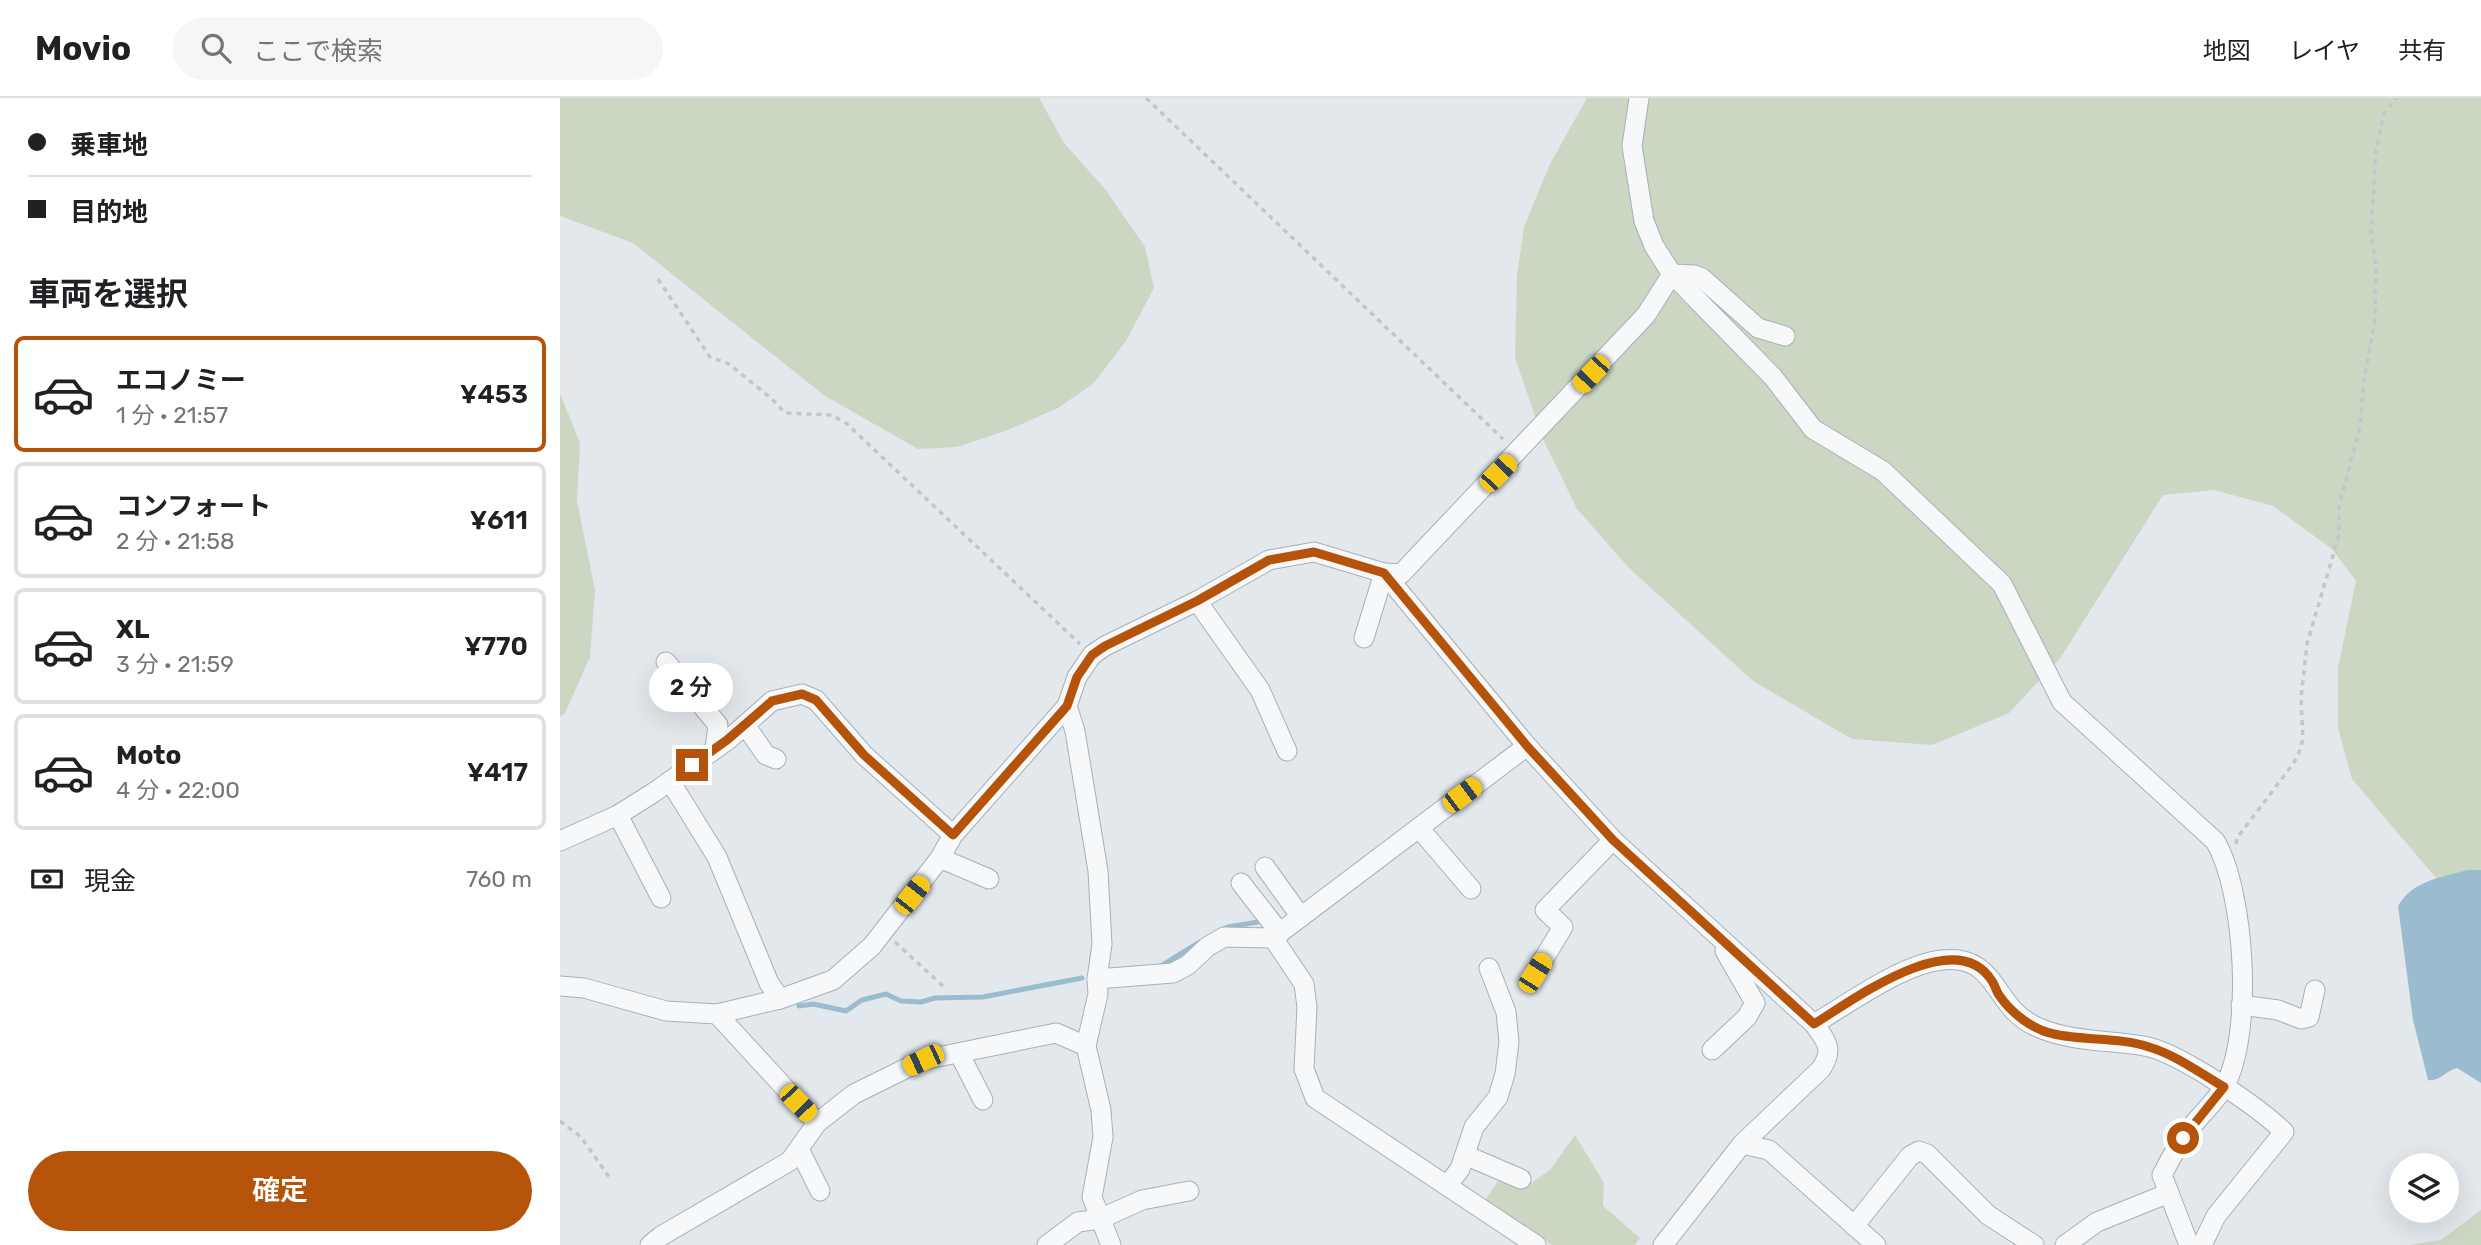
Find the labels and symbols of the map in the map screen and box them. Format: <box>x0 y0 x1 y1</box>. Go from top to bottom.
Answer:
car <box>1569 351 1614 397</box>
car <box>1476 451 1521 495</box>
callout: 2 分 <box>650 664 734 712</box>
route end <box>676 749 708 781</box>
car <box>1439 774 1486 816</box>
car <box>891 872 934 918</box>
car <box>1515 950 1556 996</box>
car <box>900 1042 947 1078</box>
car <box>776 1081 821 1125</box>
route start <box>2167 1122 2199 1154</box>

